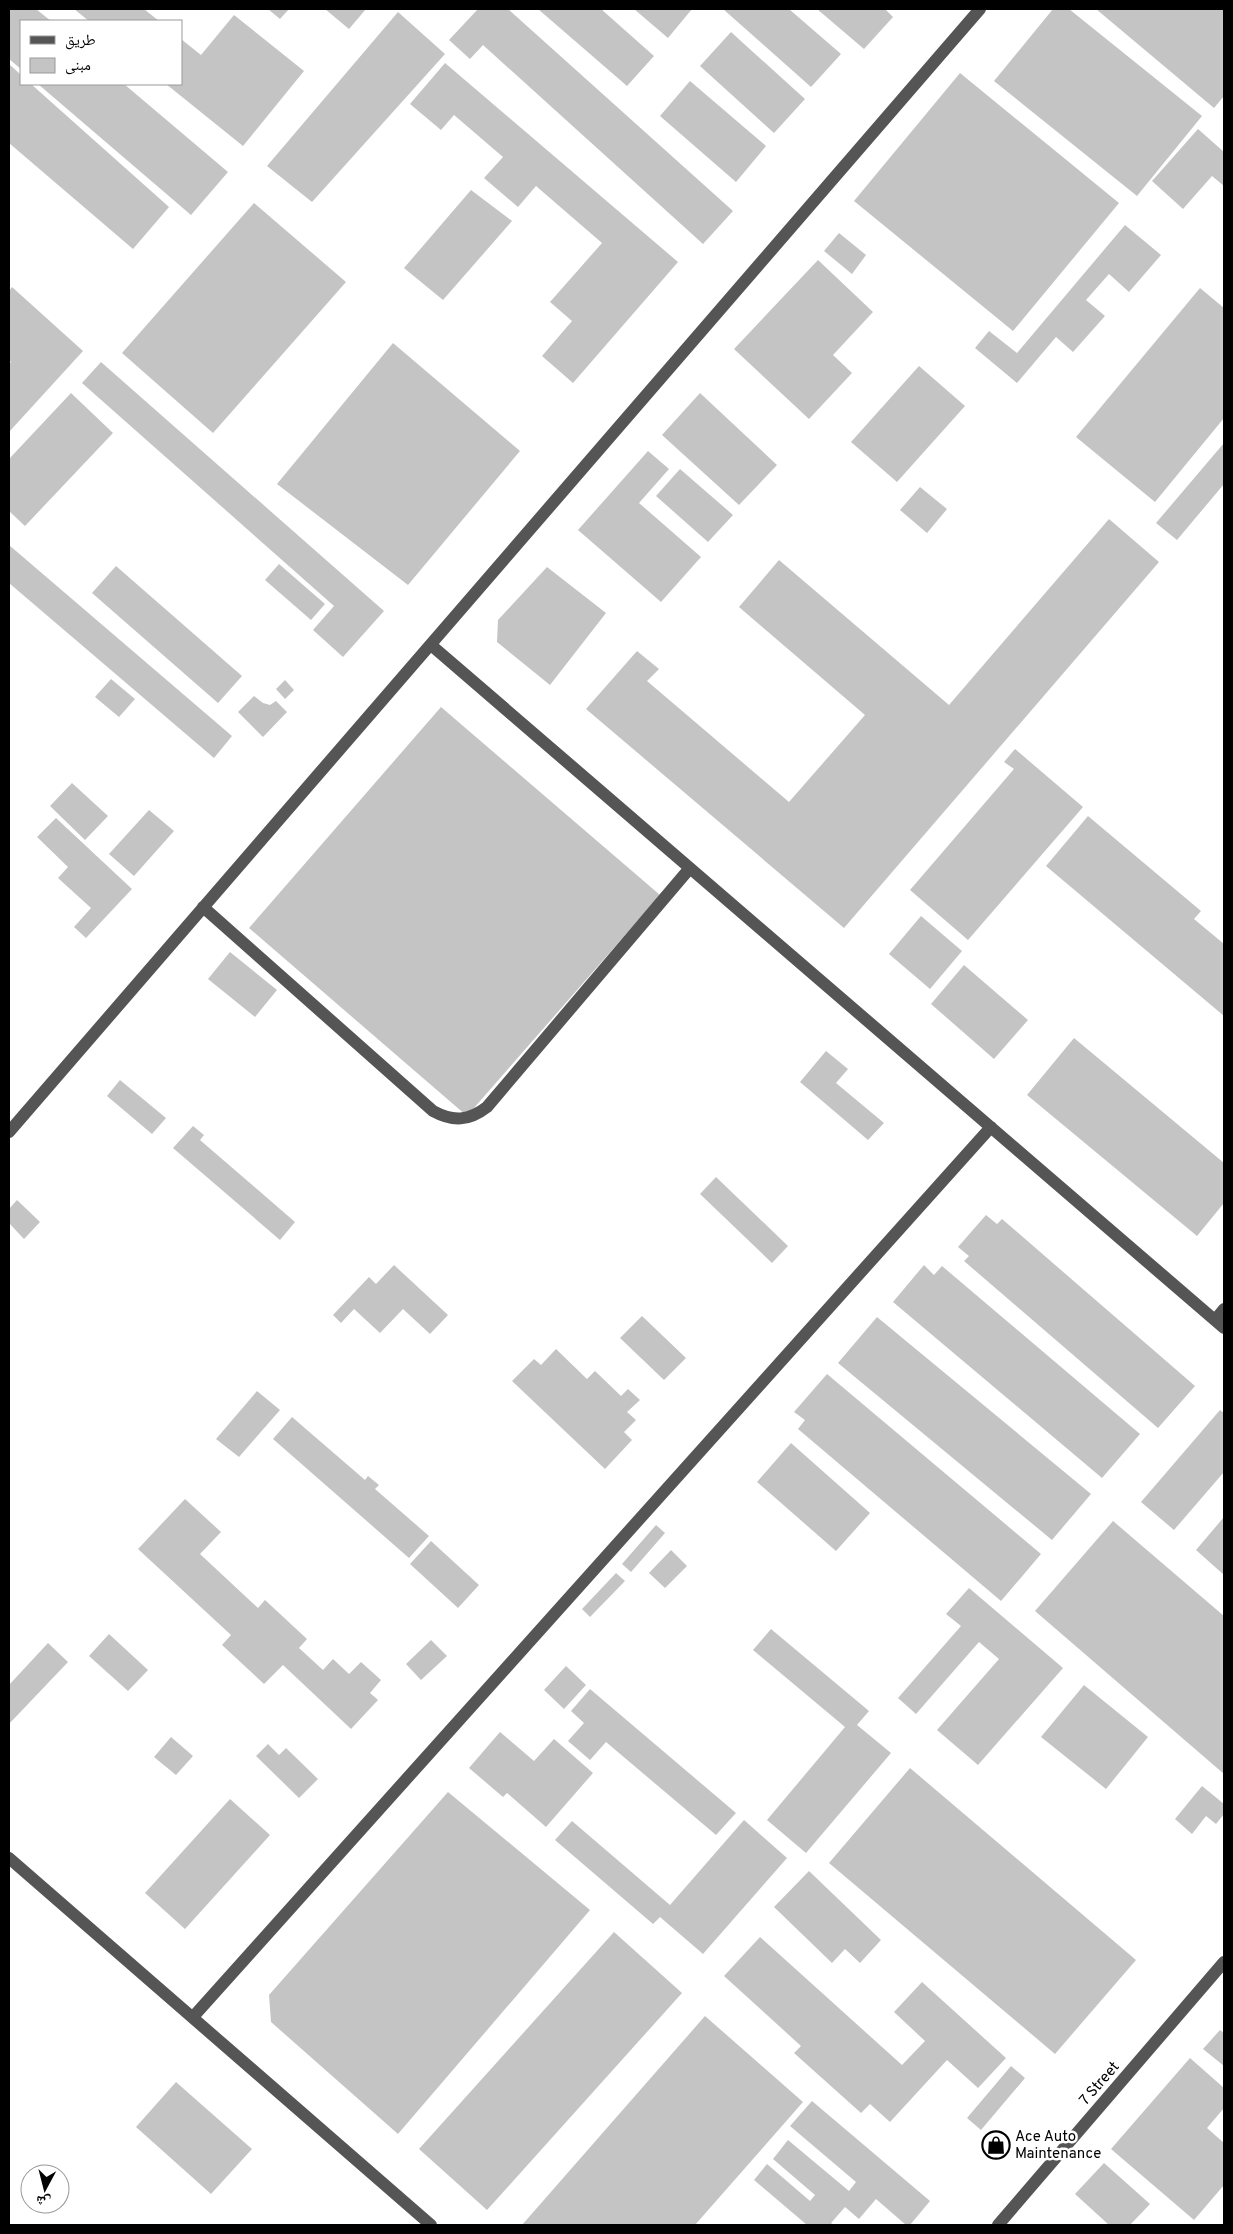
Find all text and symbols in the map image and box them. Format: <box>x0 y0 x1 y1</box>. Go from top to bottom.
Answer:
legend <box>20 20 182 85</box>
text: طريق <box>65 32 96 51</box>
text: مبنى <box>65 57 91 76</box>
street label: 7 Street <box>1076 2058 1124 2110</box>
place label: Ace Auto Maintenance <box>1015 2128 1101 2164</box>
shop icon: Ace Auto Maintenance <box>981 2130 1011 2160</box>
north arrow <box>20 2164 70 2214</box>
text: ش <box>35 2191 52 2210</box>

